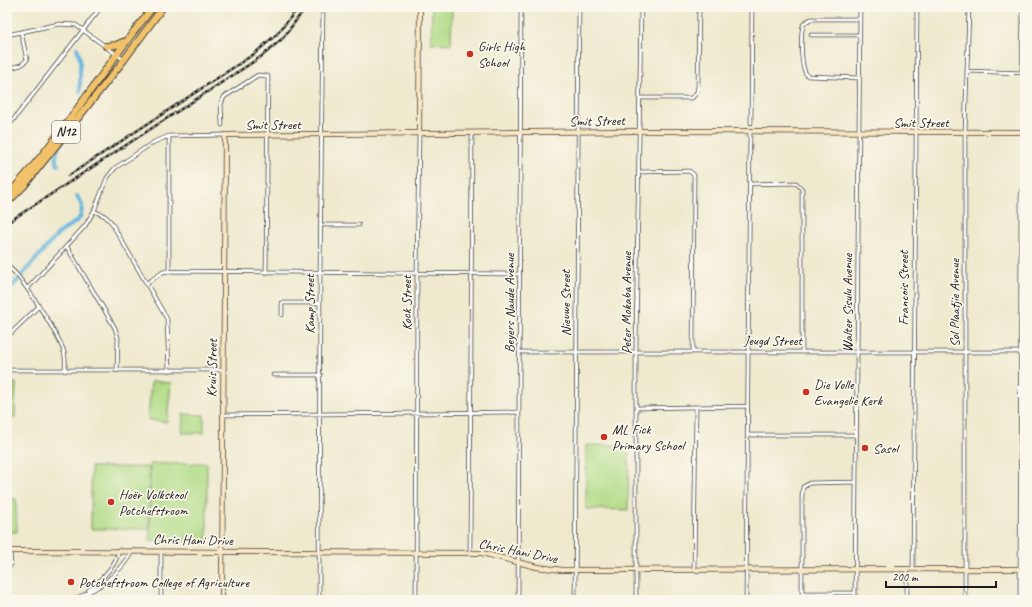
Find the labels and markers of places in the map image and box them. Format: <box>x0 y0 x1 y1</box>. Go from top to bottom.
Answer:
place label: Girls High School <box>478 38 526 71</box>
marker: Girls High School <box>465 49 475 59</box>
place label: Die Volle Evangelie Kerk <box>814 376 883 409</box>
marker: Die Volle Evangelie Kerk <box>801 387 811 397</box>
place label: ML Fick Primary School <box>612 421 687 454</box>
marker: ML Fick Primary School <box>599 432 609 442</box>
place label: Sasol <box>873 440 900 457</box>
marker: Sasol <box>860 443 870 453</box>
place label: Hoër Volkskool Potchefstroom <box>119 486 189 519</box>
marker: Hoër Volkskool Potchefstroom <box>106 497 116 507</box>
place label: Potchefstroom College of Agriculture <box>79 574 250 591</box>
marker: Potchefstroom College of Agriculture <box>66 577 76 587</box>

